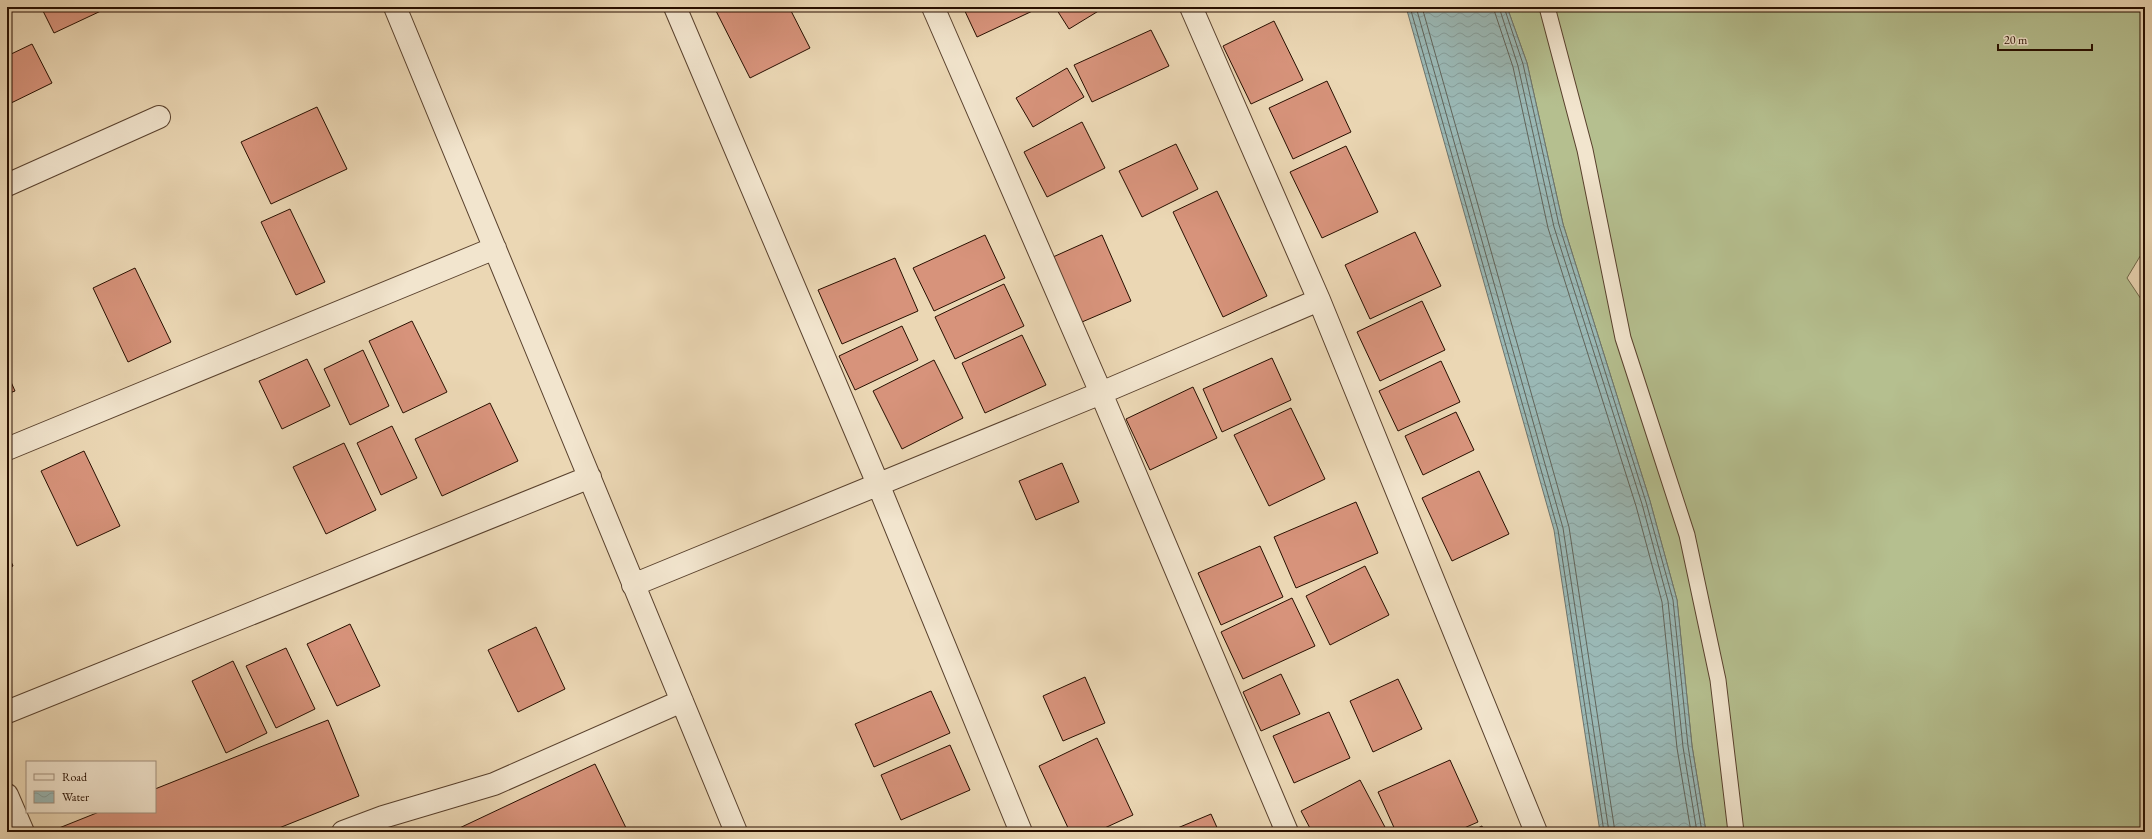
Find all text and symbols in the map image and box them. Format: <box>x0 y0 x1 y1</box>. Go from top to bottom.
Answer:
scale bar <box>1998 26 2092 52</box>
text: 20 m <box>2004 32 2028 48</box>
legend <box>26 761 156 813</box>
text: Road <box>62 769 88 785</box>
text: Water <box>62 789 89 805</box>

